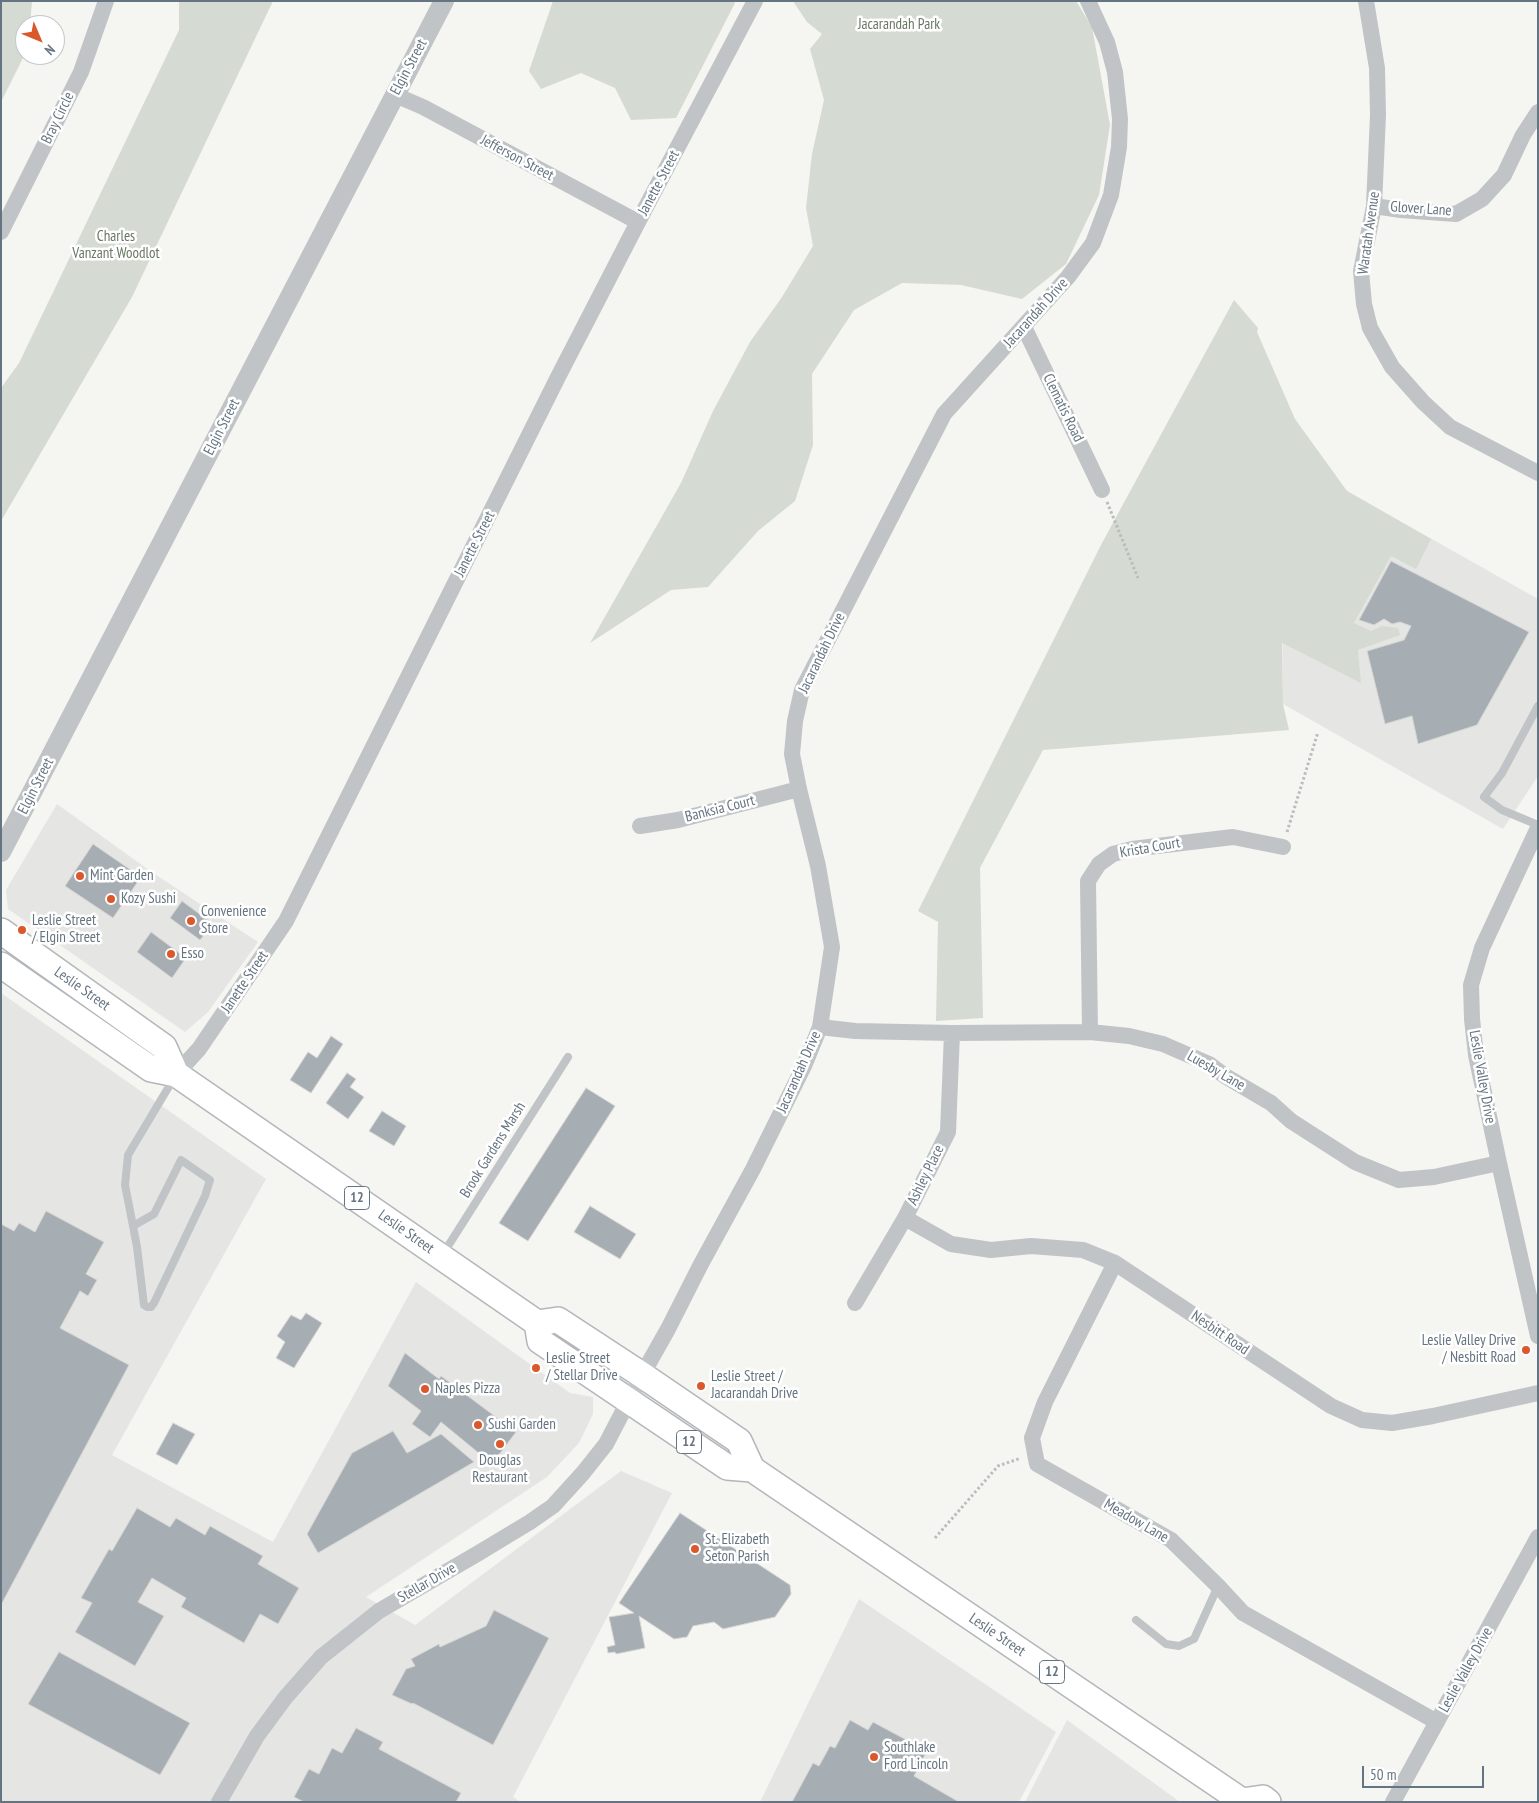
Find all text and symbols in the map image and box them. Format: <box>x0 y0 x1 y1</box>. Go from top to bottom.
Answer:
north arrow <box>15 15 65 65</box>
park label: Jacarandah Park <box>858 16 940 34</box>
street label: Elgin Street <box>387 36 431 98</box>
text: N <box>41 41 59 59</box>
street label: Bray Circle <box>38 89 78 147</box>
street label: Jefferson Street <box>477 131 557 185</box>
street label: Janette Street <box>634 147 684 219</box>
street label: Waratah Avenue <box>1354 190 1384 276</box>
street label: Glover Lane <box>1390 198 1452 220</box>
park label: Charles Vanzant Woodlot <box>72 228 160 263</box>
street label: Jacarandah Drive <box>1000 275 1072 351</box>
street label: Clematis Road <box>1039 371 1087 445</box>
street label: Elgin Street <box>200 396 244 458</box>
street label: Janette Street <box>451 508 499 580</box>
street label: Jacarandah Drive <box>795 610 849 696</box>
street label: Elgin Street <box>14 755 58 817</box>
street label: Banksia Court <box>683 792 757 826</box>
street label: Krista Court <box>1118 834 1182 862</box>
place label: Mint Garden <box>90 867 153 885</box>
marker: Mint Garden <box>74 870 86 882</box>
place label: Kozy Sushi <box>121 890 176 908</box>
marker: Kozy Sushi <box>105 893 117 905</box>
place label: Convenience Store <box>201 903 266 938</box>
place label: Leslie Street / Elgin Street <box>32 912 100 947</box>
marker: Convenience Store <box>185 915 197 927</box>
marker: Leslie Street / Elgin Street <box>16 924 28 936</box>
place label: Esso <box>181 945 204 963</box>
marker: Esso <box>165 948 177 960</box>
street label: Janette Street <box>218 948 272 1016</box>
street label: Leslie Street <box>51 963 113 1015</box>
street label: Jacarandah Drive <box>773 1029 825 1115</box>
street label: Leslie Valley Drive <box>1465 1029 1499 1125</box>
street label: Luesby Lane <box>1184 1047 1248 1095</box>
street label: Brook Gardens Marsh <box>456 1099 530 1201</box>
street label: Ashley Place <box>904 1142 948 1208</box>
road number: 12 <box>344 1186 370 1210</box>
street label: Leslie Street <box>375 1206 437 1258</box>
street label: Nesbitt Road <box>1188 1307 1252 1359</box>
place label: Leslie Valley Drive / Nesbitt Road <box>1422 1332 1516 1367</box>
marker: Leslie Valley Drive / Nesbitt Road <box>1520 1344 1532 1356</box>
place label: Leslie Street / Stellar Drive <box>546 1350 618 1385</box>
marker: Leslie Street / Stellar Drive <box>530 1362 542 1374</box>
place label: Leslie Street / Jacarandah Drive <box>711 1368 798 1403</box>
place label: Naples Pizza <box>435 1380 500 1398</box>
marker: Leslie Street / Jacarandah Drive <box>695 1380 707 1392</box>
marker: Naples Pizza <box>419 1383 431 1395</box>
place label: Sushi Garden <box>488 1416 556 1434</box>
marker: Sushi Garden <box>472 1419 484 1431</box>
road number: 12 <box>676 1430 702 1454</box>
marker: Douglas Restaurant <box>494 1438 506 1450</box>
place label: Douglas Restaurant <box>472 1452 528 1487</box>
street label: Meadow Lane <box>1101 1495 1171 1547</box>
place label: St. Elizabeth Seton Parish <box>705 1531 769 1566</box>
marker: St. Elizabeth Seton Parish <box>689 1543 701 1555</box>
street label: Stellar Drive <box>395 1559 459 1607</box>
street label: Leslie Street <box>965 1610 1029 1660</box>
street label: Leslie Valley Drive <box>1435 1624 1497 1716</box>
road number: 12 <box>1040 1660 1064 1684</box>
place label: Southlake Ford Lincoln <box>884 1739 948 1774</box>
marker: Southlake Ford Lincoln <box>868 1751 880 1763</box>
scale bar <box>1364 1756 1486 1788</box>
text: 50 m <box>1370 1765 1396 1784</box>

